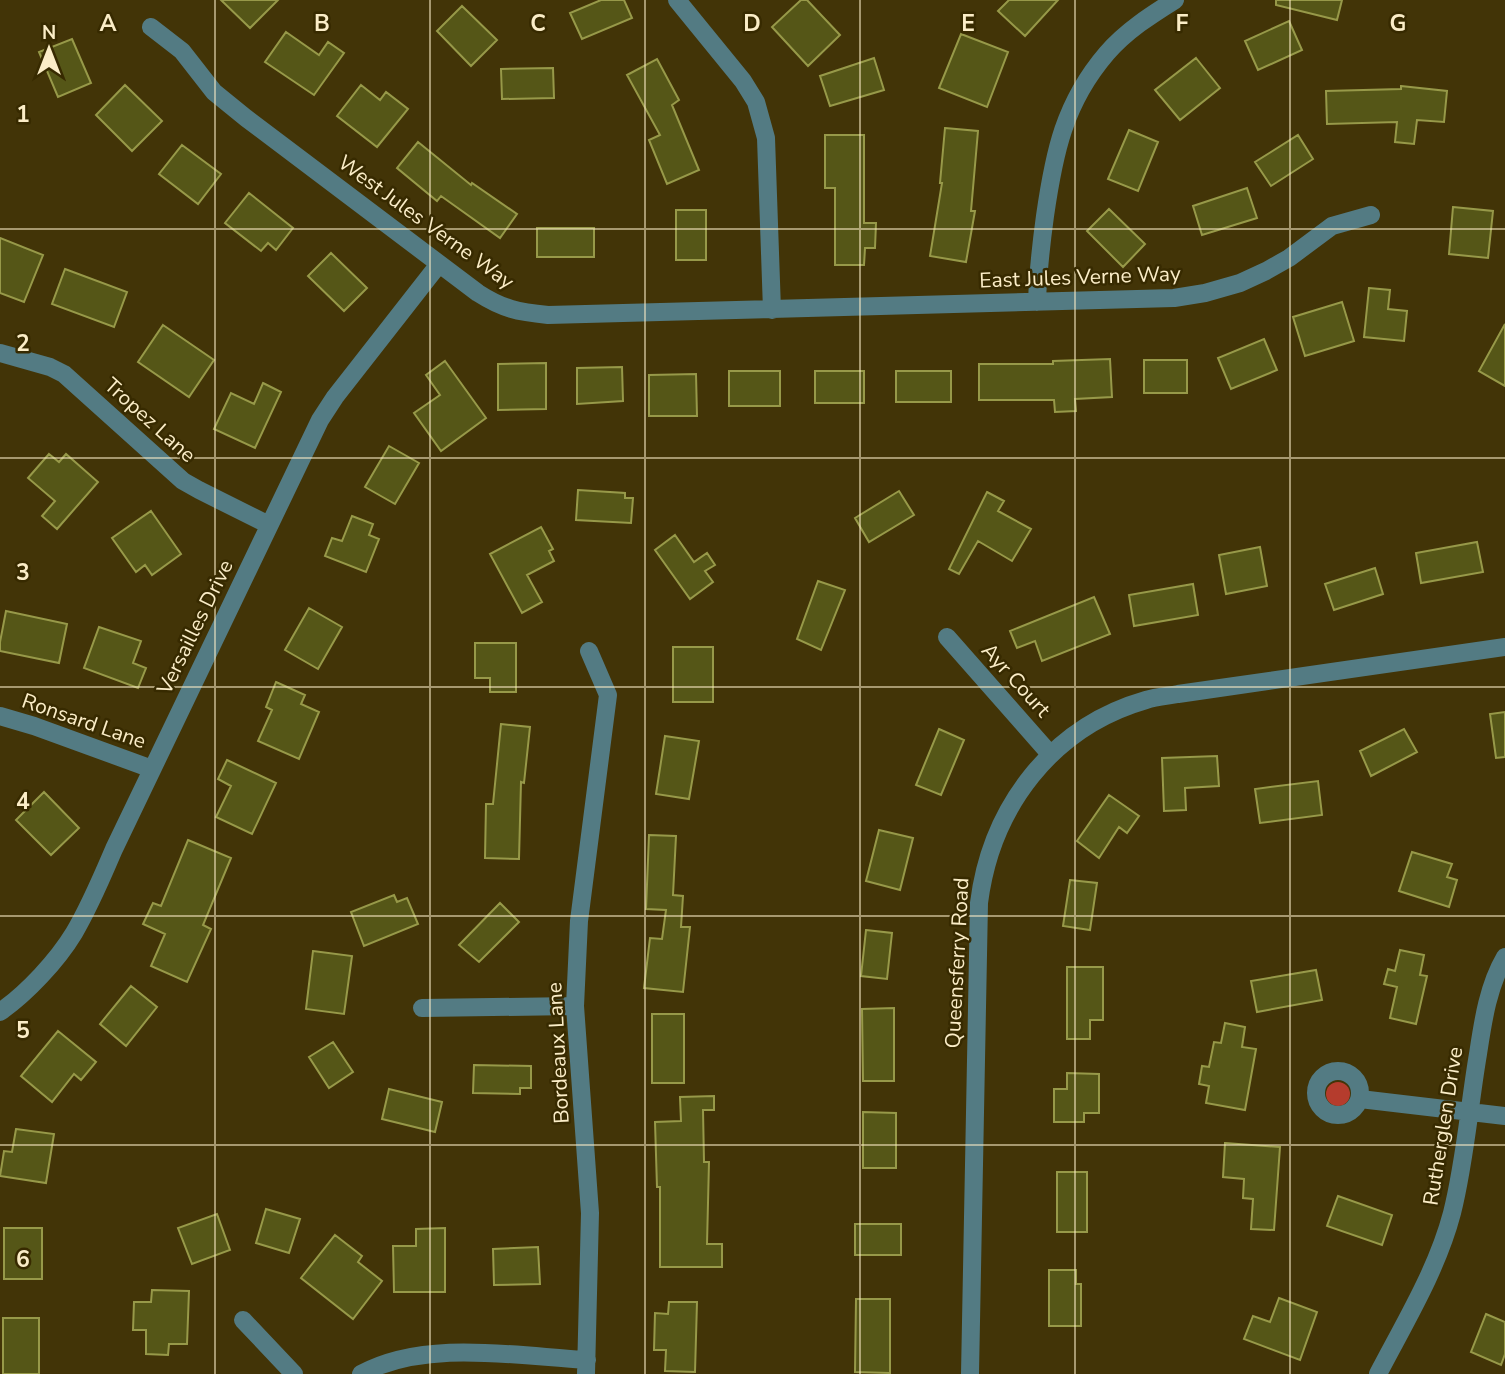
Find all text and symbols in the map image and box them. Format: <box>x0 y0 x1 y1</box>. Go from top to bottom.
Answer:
text: A <box>99 8 117 39</box>
text: B <box>314 8 330 39</box>
text: C <box>530 8 546 39</box>
text: D <box>743 8 761 39</box>
text: E <box>961 8 975 39</box>
text: F <box>1176 8 1189 39</box>
text: G <box>1390 8 1406 39</box>
north arrow <box>14 14 84 84</box>
text: N <box>42 20 56 46</box>
text: 1 <box>16 99 30 130</box>
street label: West Jules Verne Way <box>332 149 520 296</box>
street label: East Jules Verne Way <box>979 259 1181 295</box>
text: 2 <box>16 328 30 359</box>
street label: Tropez Lane <box>98 371 202 469</box>
street label: Versailles Drive <box>150 555 240 700</box>
text: 3 <box>16 557 30 588</box>
street label: Ayr Court <box>975 637 1057 724</box>
street label: Ronsard Lane <box>18 687 150 755</box>
text: 4 <box>16 786 30 817</box>
street label: Queensferry Road <box>939 877 975 1049</box>
street label: Bordeaux Lane <box>540 982 576 1124</box>
text: 5 <box>16 1015 30 1046</box>
street label: Rutherglen Drive <box>1417 1045 1469 1207</box>
text: 6 <box>16 1244 30 1275</box>

